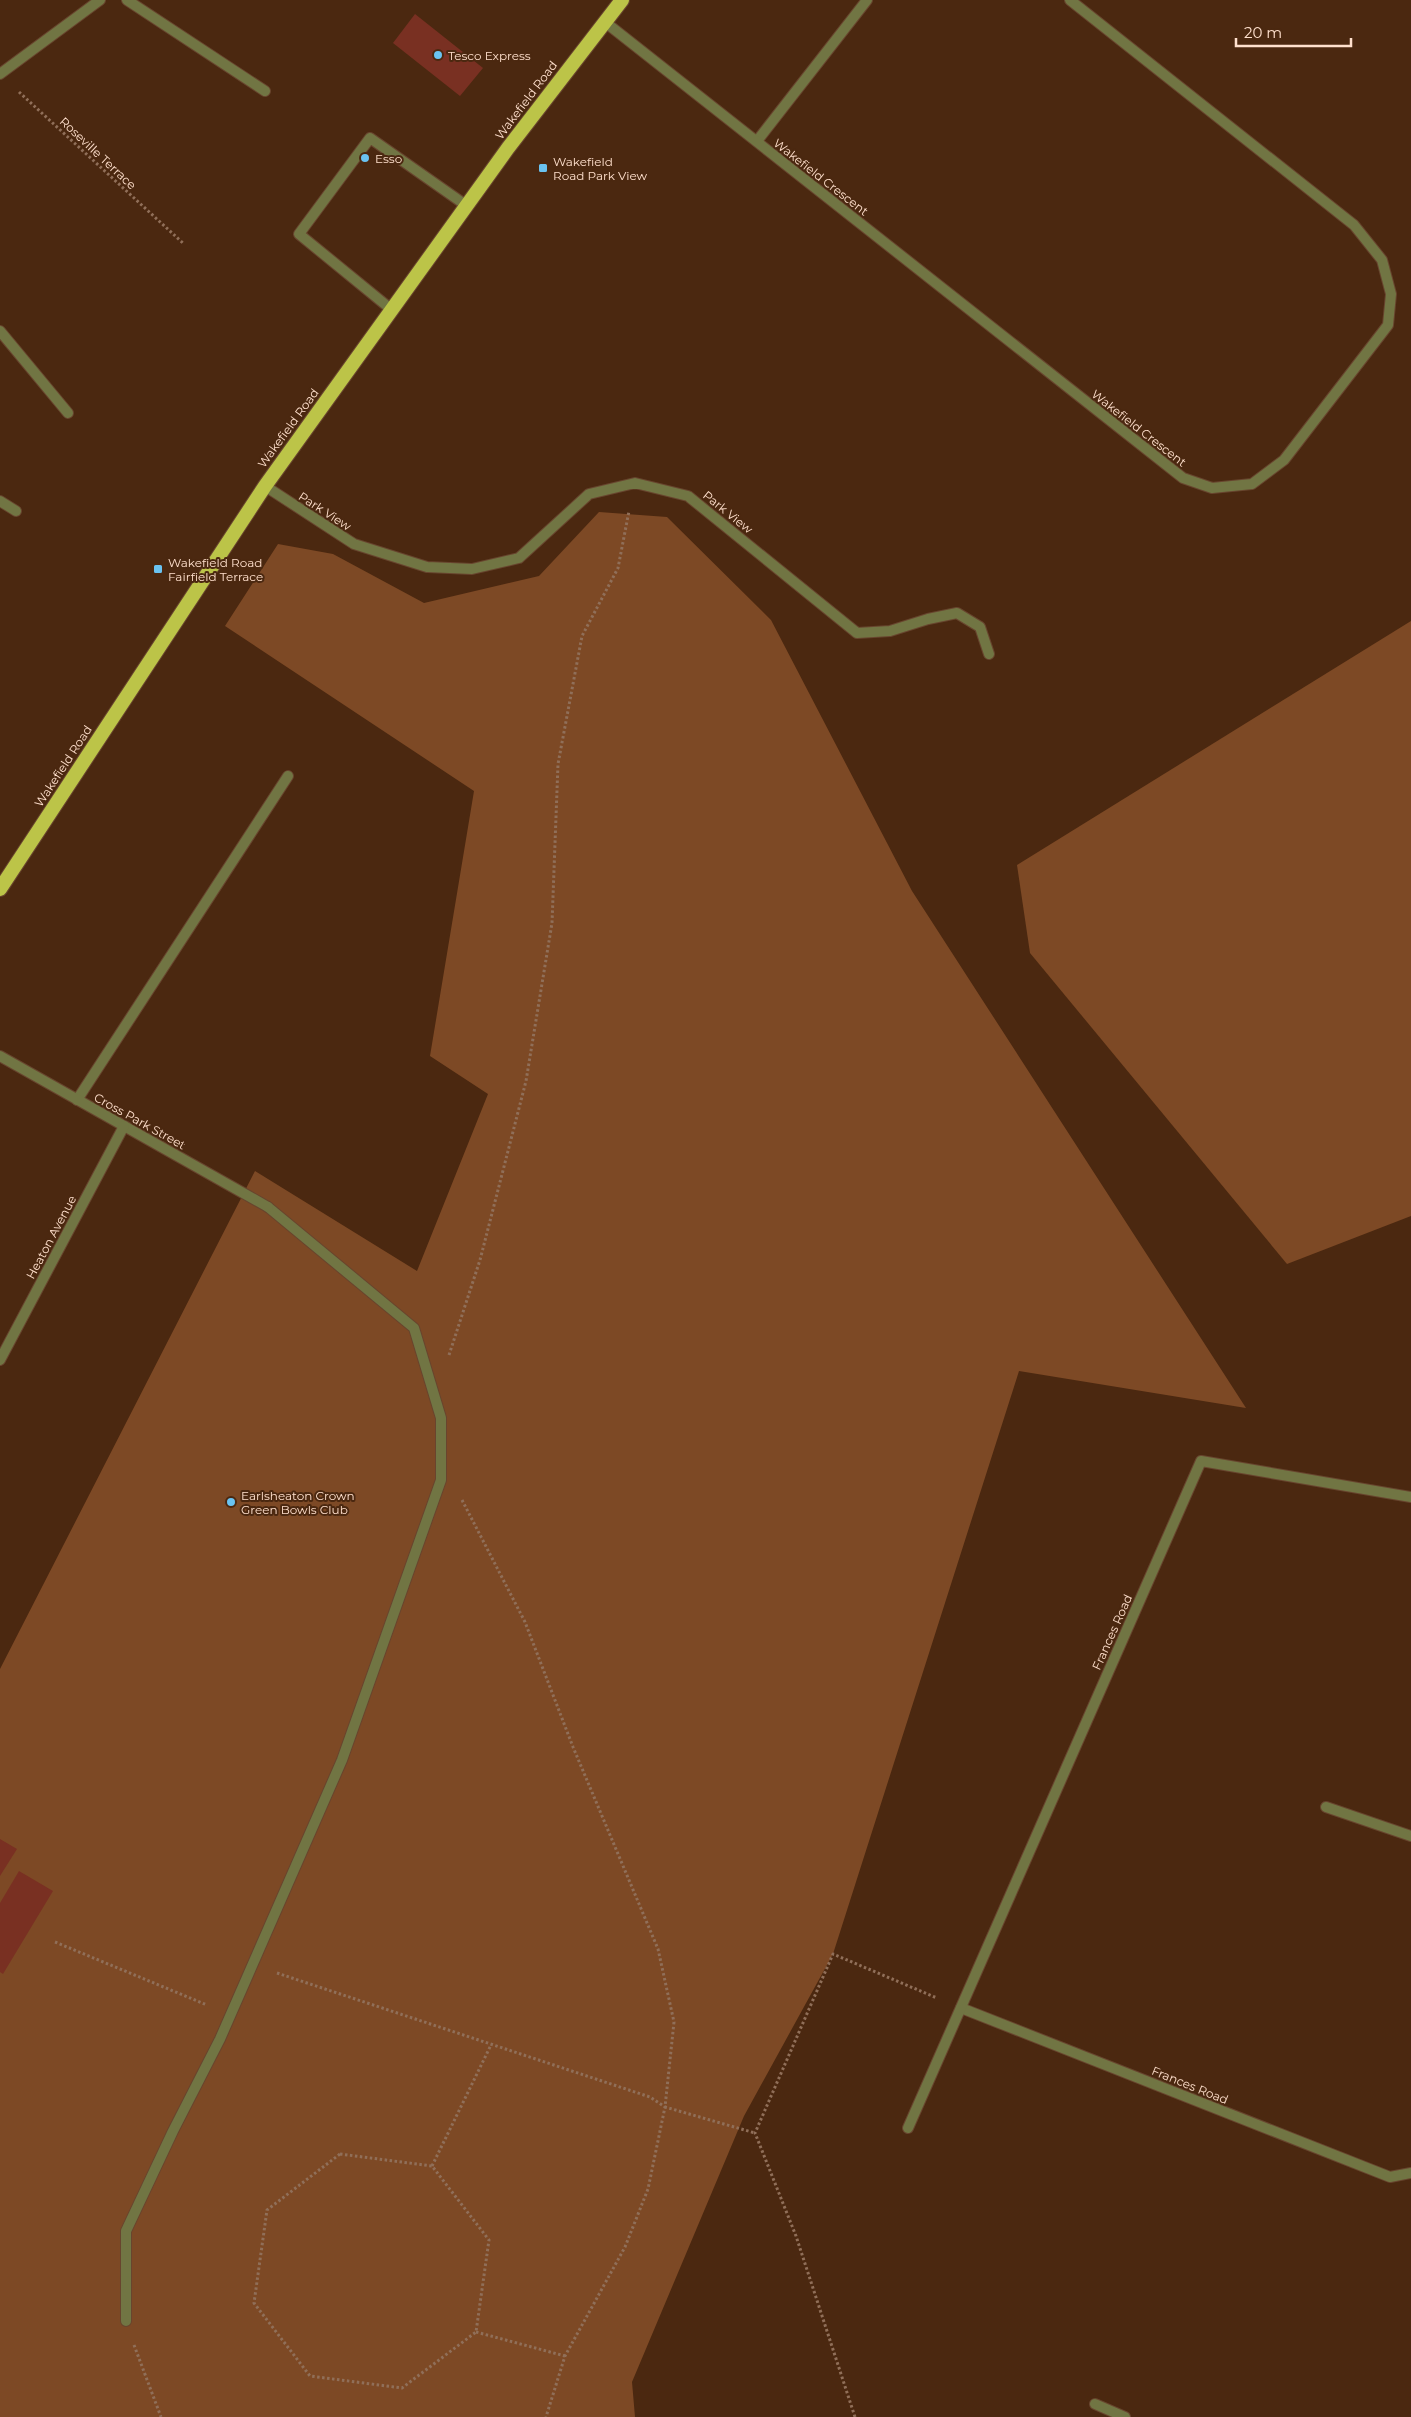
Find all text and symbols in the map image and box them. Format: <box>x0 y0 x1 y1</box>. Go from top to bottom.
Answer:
scale bar <box>1236 15 1351 47</box>
text: 20 m <box>1244 23 1282 42</box>
place label: Tesco Express <box>448 48 531 63</box>
marker: Tesco Express <box>432 49 444 61</box>
street label: Wakefield Road <box>492 58 560 142</box>
street label: Roseville Terrace <box>57 114 139 192</box>
street label: Wakefield Crescent <box>771 135 871 219</box>
place label: Esso <box>375 151 402 166</box>
marker: Esso <box>359 152 371 164</box>
place label: Wakefield Road Park View <box>553 154 648 183</box>
marker: Wakefield Road Park View <box>537 162 549 174</box>
street label: Wakefield Road <box>254 385 322 471</box>
street label: Wakefield Crescent <box>1089 386 1189 470</box>
street label: Park View <box>700 487 756 537</box>
street label: Park View <box>296 488 354 534</box>
place label: Wakefield Road Fairfield Terrace <box>168 555 263 584</box>
marker: Wakefield Road Fairfield Terrace <box>152 563 164 575</box>
street label: Wakefield Road <box>31 722 95 810</box>
street label: Cross Park Street <box>92 1090 189 1152</box>
street label: Heaton Avenue <box>23 1193 79 1281</box>
place label: Earlsheaton Crown Green Bowls Club <box>241 1488 355 1517</box>
marker: Earlsheaton Crown Green Bowls Club <box>225 1496 237 1508</box>
street label: Frances Road <box>1089 1592 1135 1672</box>
street label: Frances Road <box>1150 2063 1230 2107</box>

